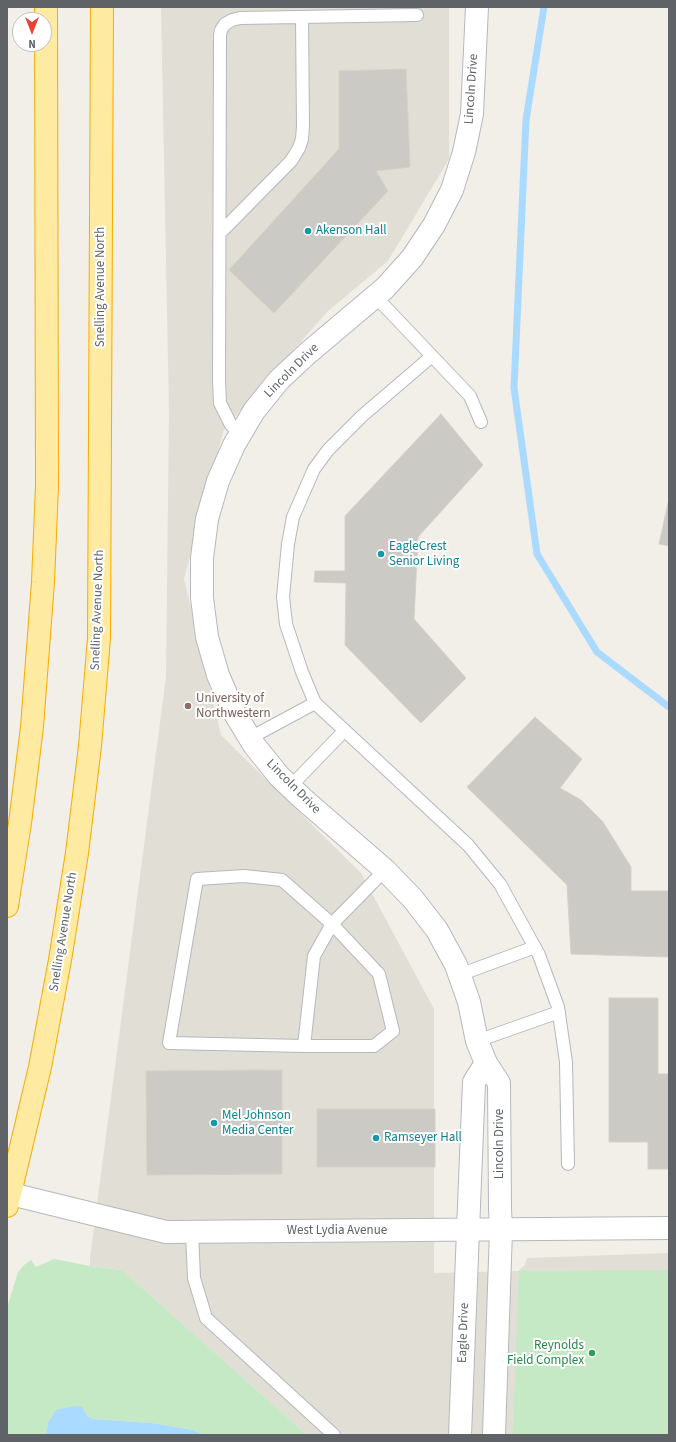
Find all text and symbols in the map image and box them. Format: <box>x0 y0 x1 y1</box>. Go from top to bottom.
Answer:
north arrow <box>12 12 52 52</box>
text: N <box>28 36 36 51</box>
street label: Lincoln Drive <box>462 53 482 125</box>
place label: Akenson Hall <box>316 223 387 239</box>
marker: Akenson Hall <box>303 226 313 236</box>
street label: Snelling Avenue North <box>93 227 109 347</box>
street label: Lincoln Drive <box>262 341 322 401</box>
place label: EagleCrest Senior Living <box>389 539 459 570</box>
street label: Snelling Avenue North <box>88 549 108 671</box>
marker: EagleCrest Senior Living <box>376 549 386 559</box>
place label: University of Northwestern <box>196 691 271 722</box>
marker: University of Northwestern <box>183 701 193 711</box>
street label: Lincoln Drive <box>263 757 323 817</box>
street label: Snelling Avenue North <box>47 871 81 993</box>
place label: Mel Johnson Media Center <box>222 1108 294 1139</box>
street label: Lincoln Drive <box>492 1109 508 1179</box>
marker: Mel Johnson Media Center <box>209 1118 219 1128</box>
place label: Ramseyer Hall <box>384 1130 462 1146</box>
marker: Ramseyer Hall <box>371 1133 381 1143</box>
street label: West Lydia Avenue <box>287 1223 387 1239</box>
street label: Eagle Drive <box>455 1302 473 1364</box>
place label: Reynolds Field Complex <box>507 1338 584 1369</box>
marker: Reynolds Field Complex <box>587 1348 597 1358</box>

